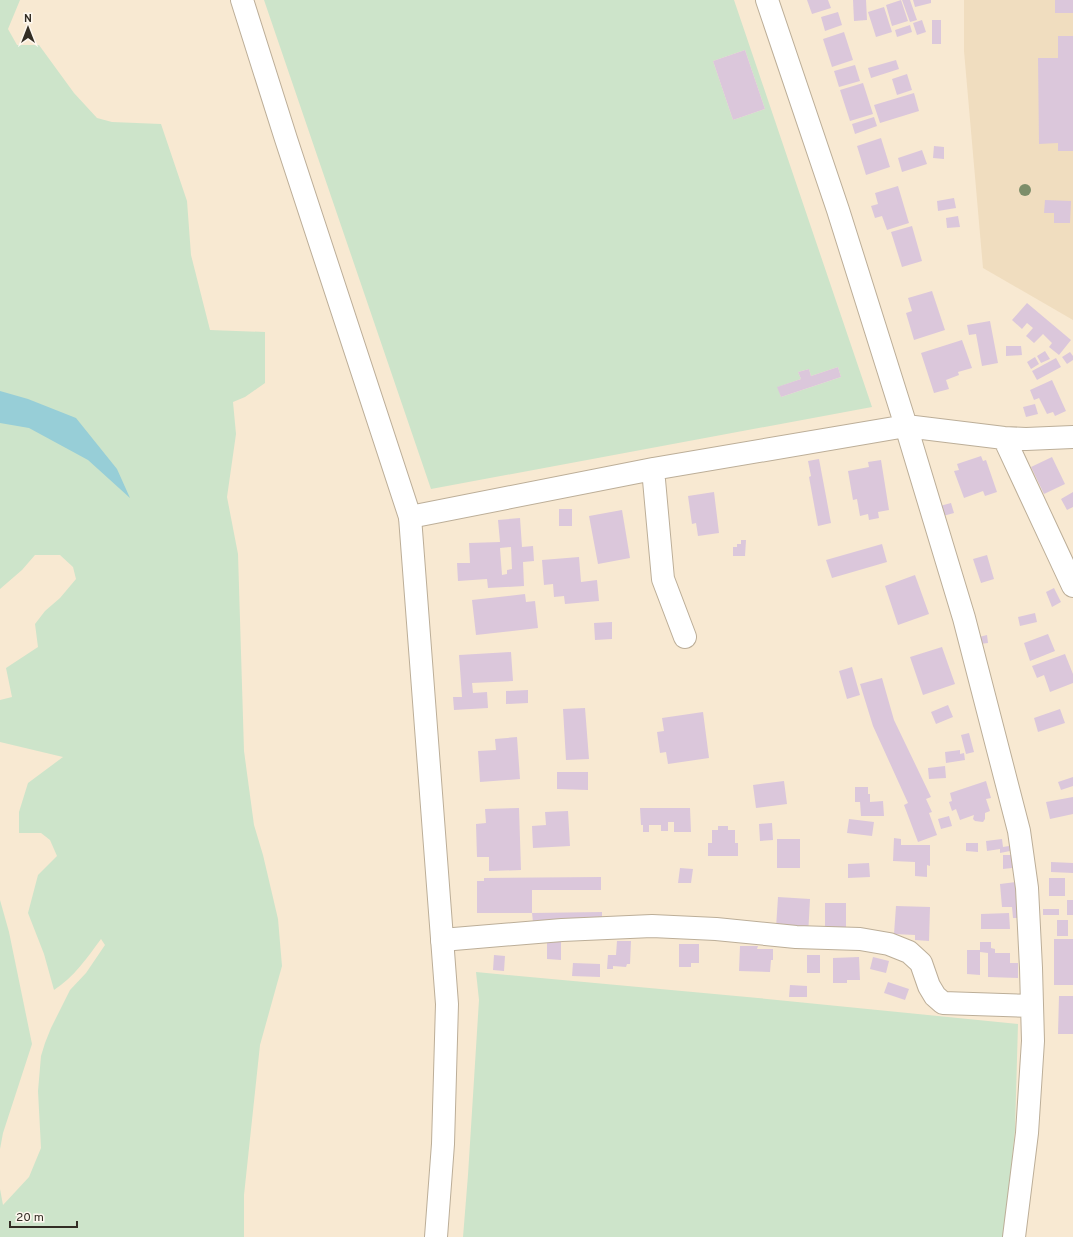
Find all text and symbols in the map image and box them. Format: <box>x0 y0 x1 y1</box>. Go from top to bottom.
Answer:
north arrow <box>8 8 48 48</box>
text: N <box>24 12 32 26</box>
scale bar <box>10 1203 77 1229</box>
text: 20 m <box>16 1210 44 1226</box>

